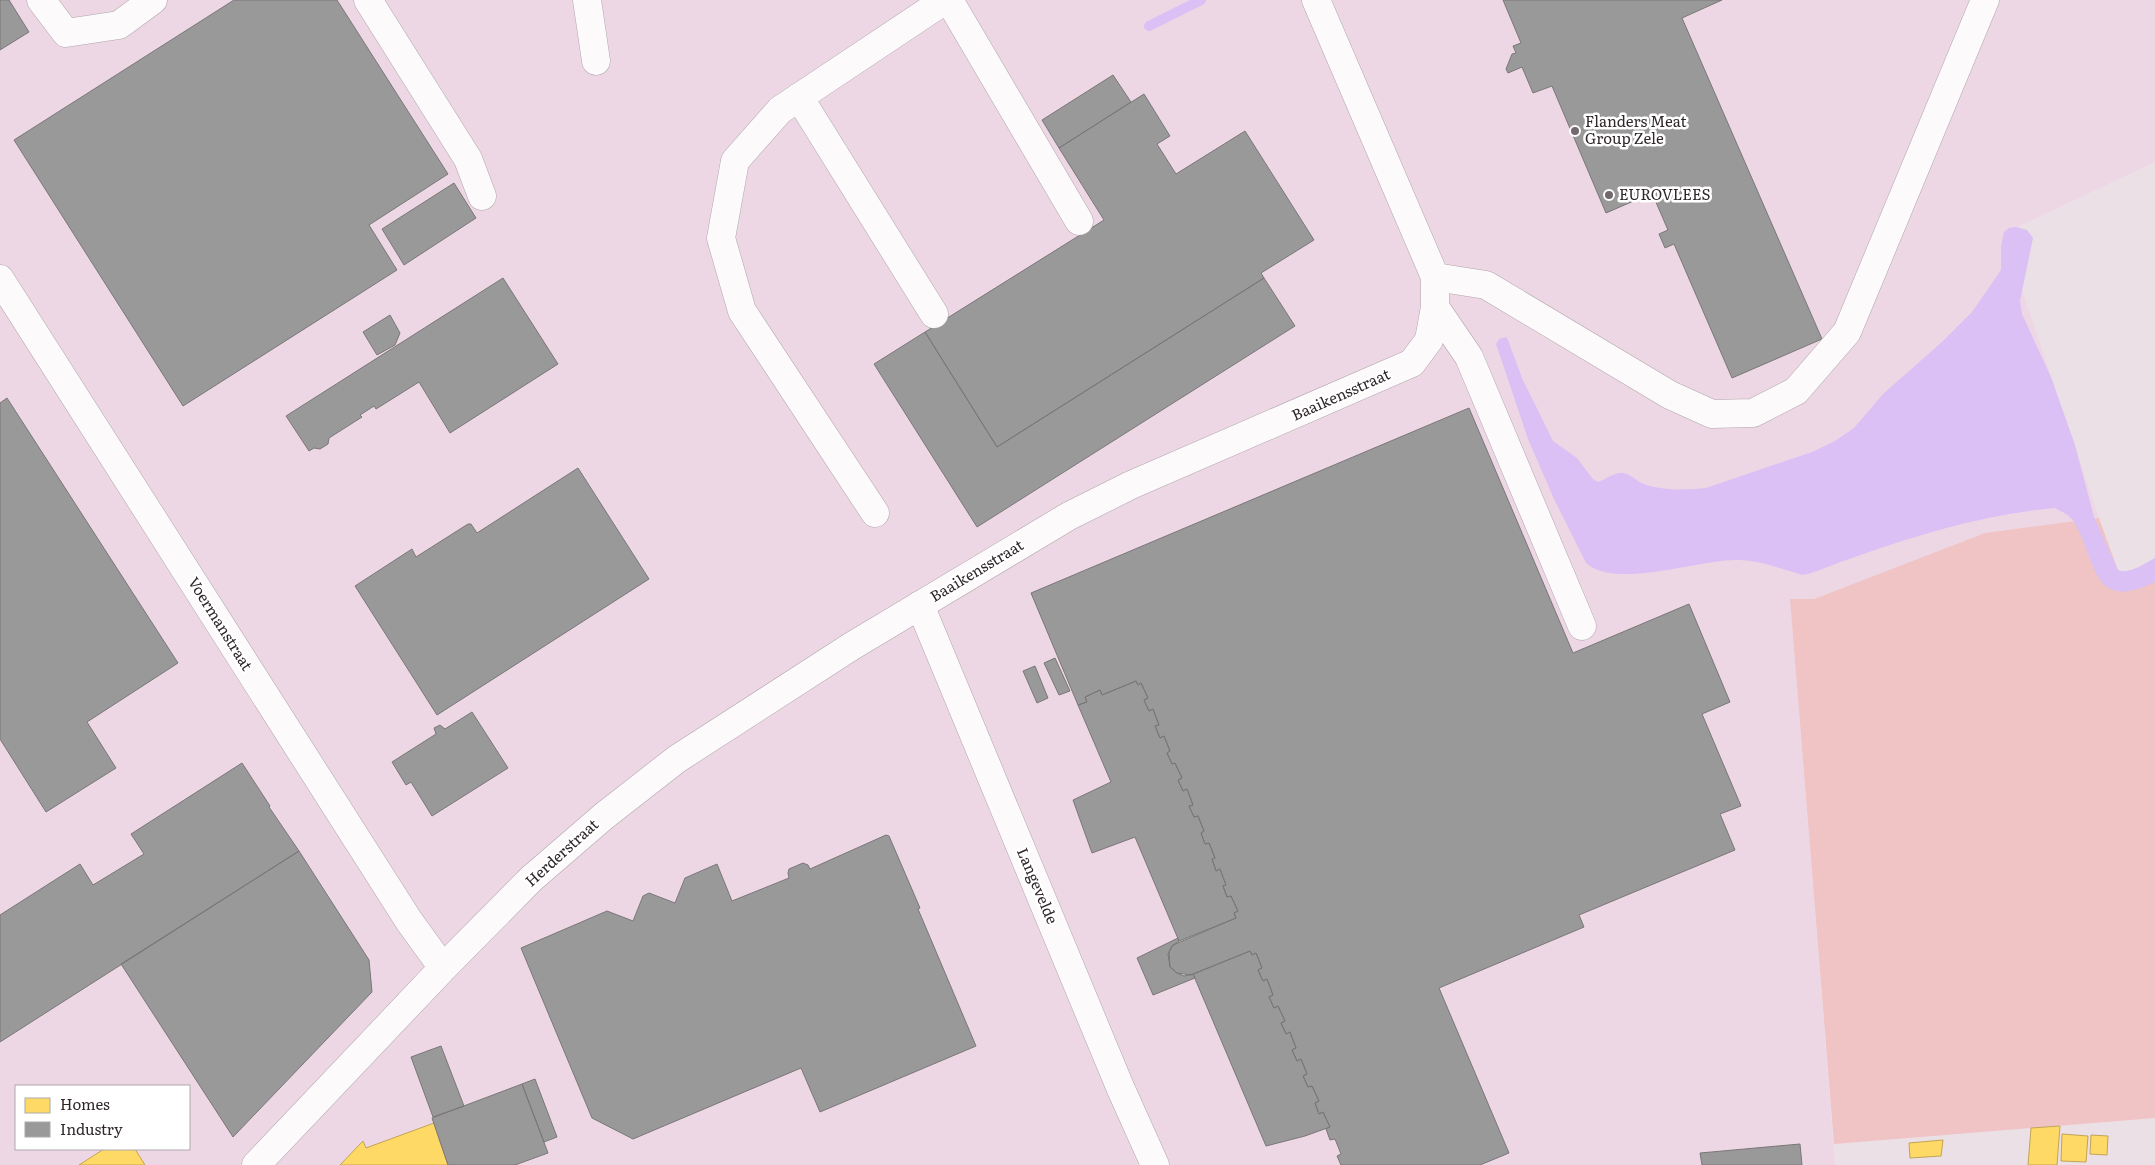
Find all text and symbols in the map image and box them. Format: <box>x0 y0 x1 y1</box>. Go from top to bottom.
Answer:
place label: Flanders Meat Group Zele <box>1585 109 1687 149</box>
marker: Flanders Meat Group Zele <box>1569 125 1581 137</box>
place label: EUROVLEES <box>1619 182 1710 205</box>
marker: EUROVLEES <box>1603 189 1615 201</box>
street label: Baaikensstraat <box>1288 362 1393 426</box>
street label: Baaikensstraat <box>925 533 1027 607</box>
street label: Voermanstraat <box>183 572 259 675</box>
street label: Herderstraat <box>519 813 603 891</box>
street label: Langevelde <box>1012 844 1065 927</box>
legend <box>15 1085 190 1150</box>
text: Homes <box>60 1092 110 1115</box>
text: Industry <box>60 1117 123 1140</box>

